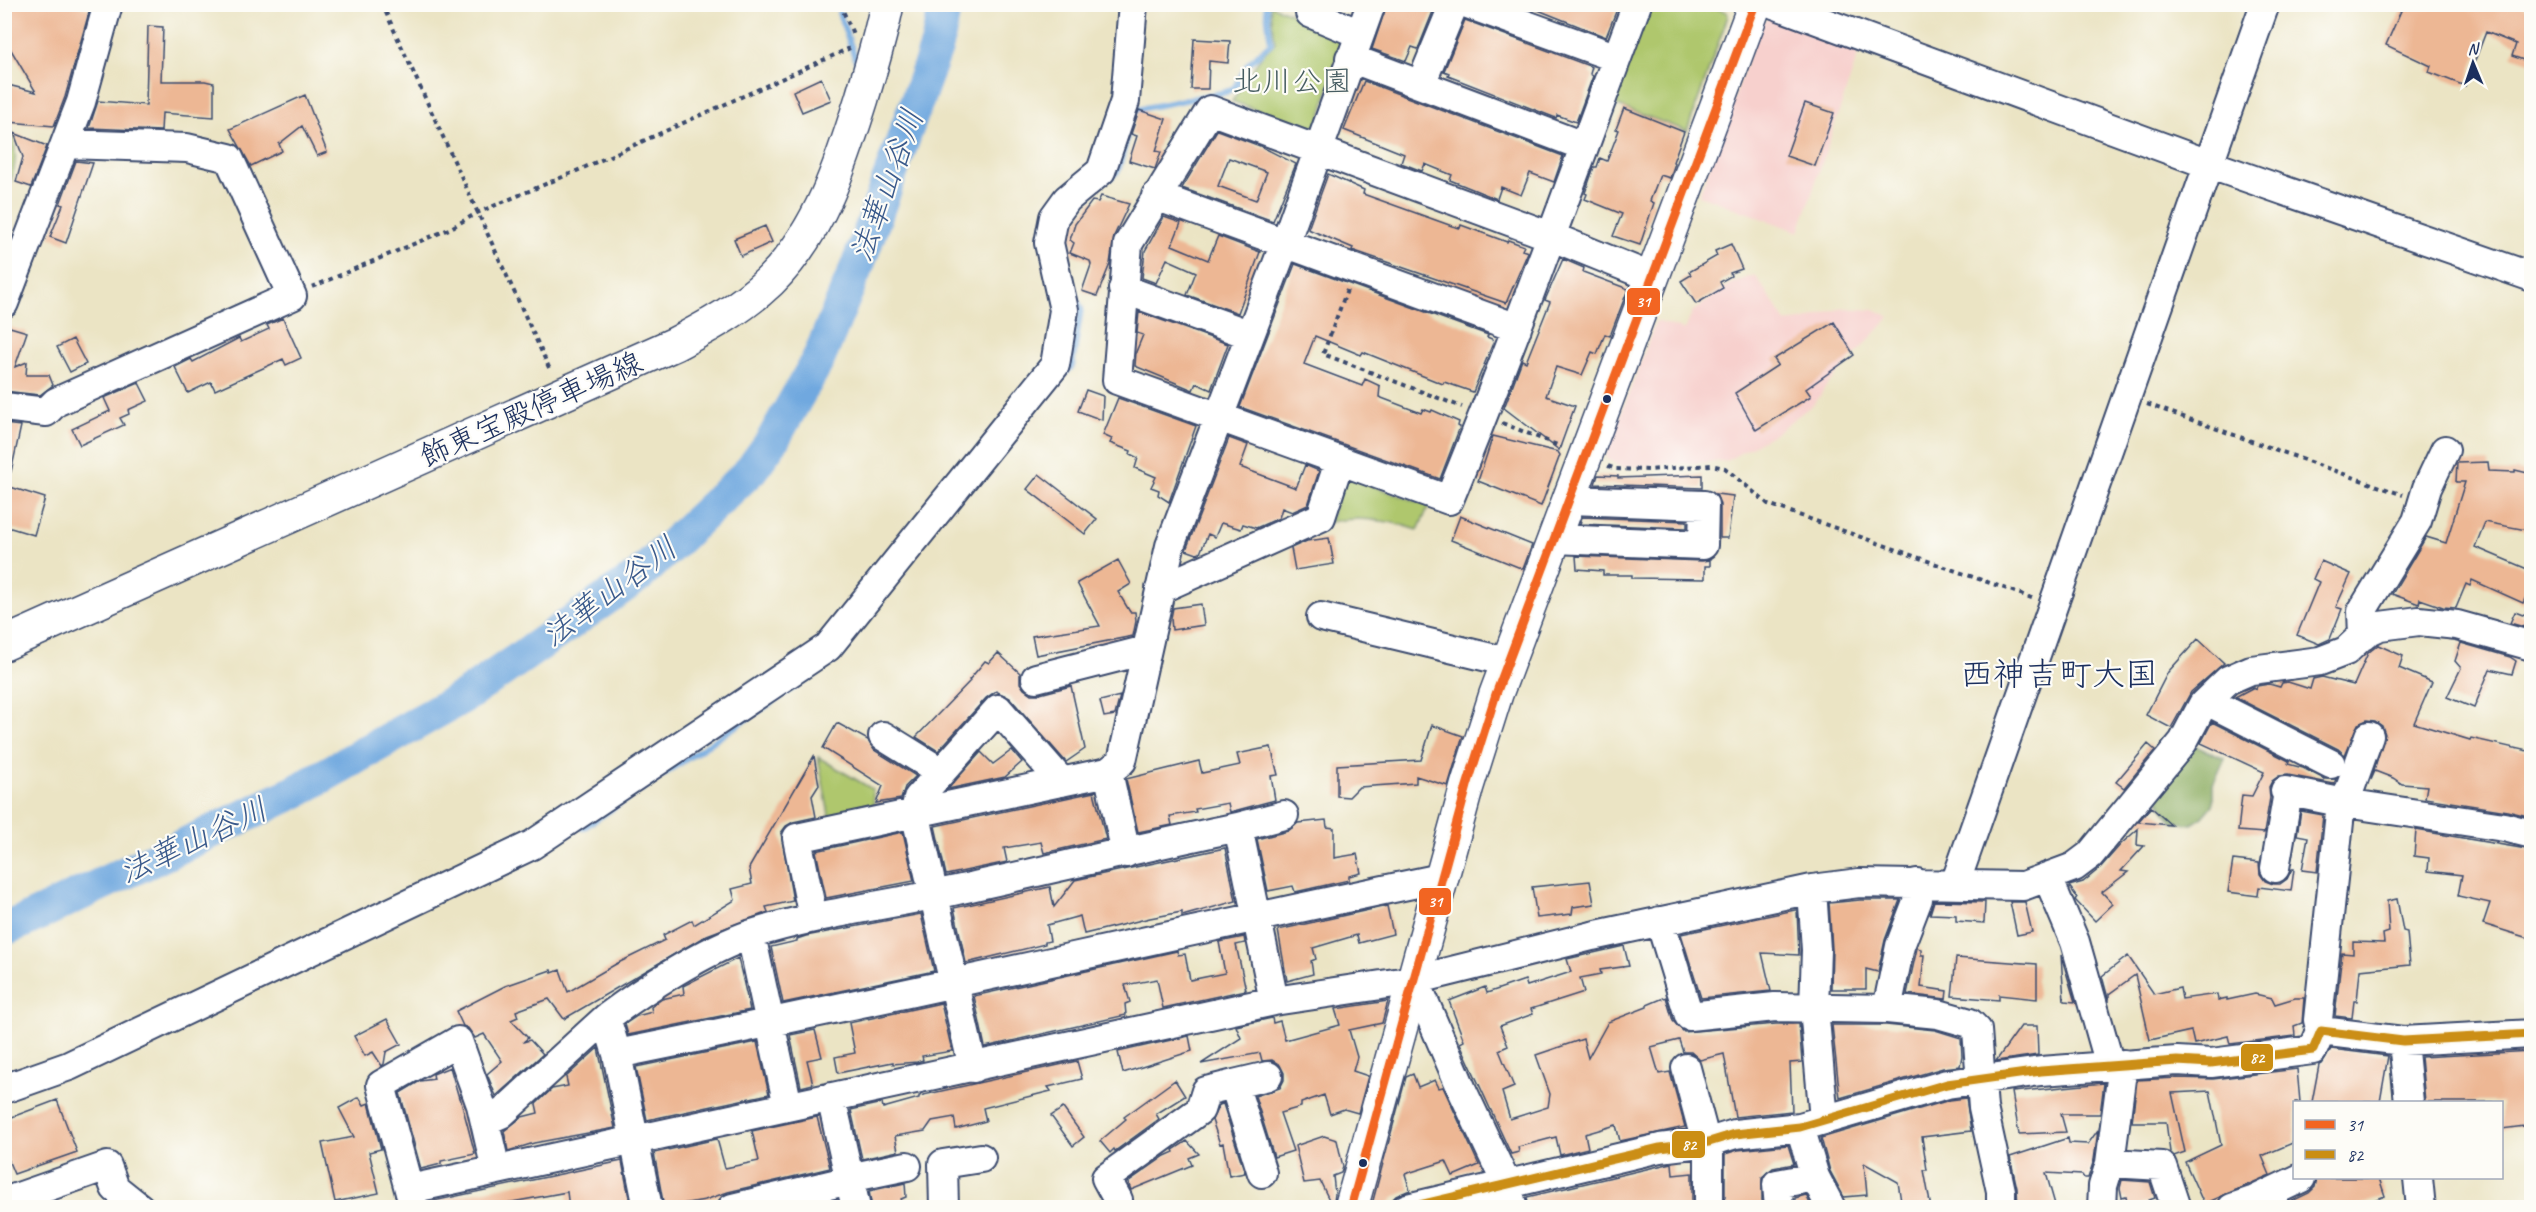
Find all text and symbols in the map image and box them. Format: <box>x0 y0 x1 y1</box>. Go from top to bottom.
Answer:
north arrow <box>2443 33 2503 93</box>
text: N <box>2467 39 2481 59</box>
park label: 北川公園 <box>1232 62 1352 100</box>
water label: 法華山谷川 <box>840 103 933 267</box>
line badge: 31 <box>1626 287 1661 316</box>
text: 31 <box>1636 292 1652 312</box>
street label: 飾東宝殿停車場線 <box>414 343 648 475</box>
unlabelled marker <box>1601 393 1613 405</box>
water label: 法華山谷川 <box>533 527 686 656</box>
district label: 西神吉町大国 <box>1960 653 2158 695</box>
water label: 法華山谷川 <box>112 788 274 893</box>
line badge: 31 <box>1418 887 1452 916</box>
text: 31 <box>1428 892 1444 912</box>
line badge: 82 <box>2240 1043 2274 1072</box>
text: 82 <box>2250 1048 2266 1068</box>
legend <box>2293 1101 2503 1179</box>
text: 31 <box>2347 1114 2364 1136</box>
line badge: 82 <box>1671 1130 1706 1159</box>
text: 82 <box>1682 1135 1698 1155</box>
text: 82 <box>2347 1144 2365 1166</box>
unlabelled marker <box>1357 1157 1369 1169</box>

